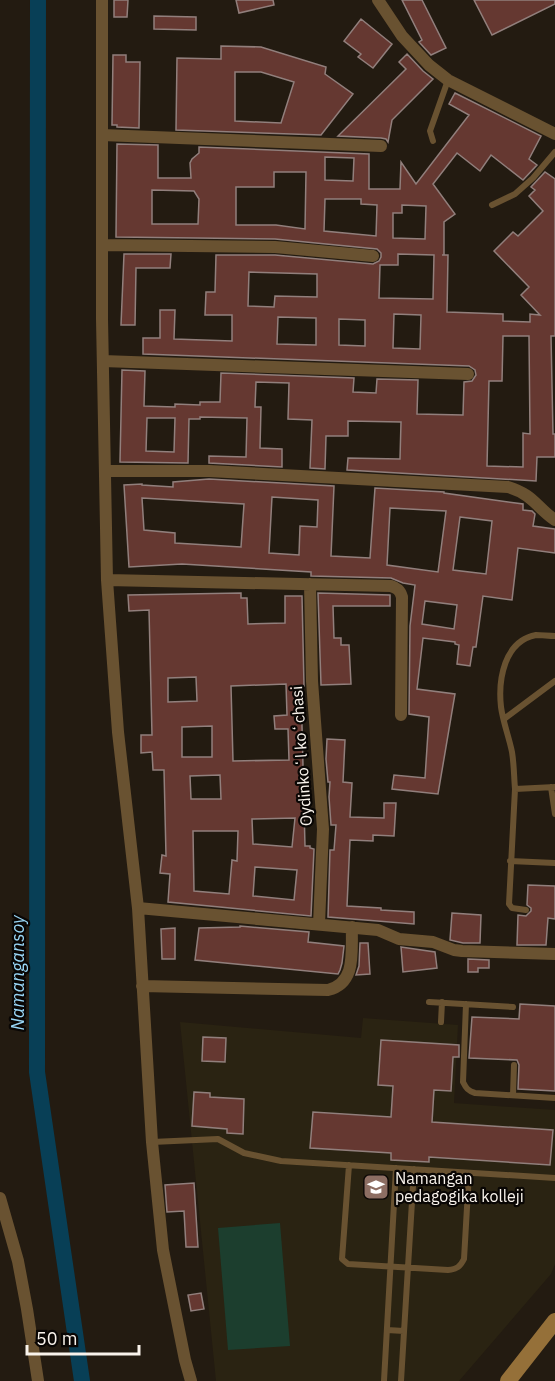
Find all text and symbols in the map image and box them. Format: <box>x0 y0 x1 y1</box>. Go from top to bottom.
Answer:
street label: Oydinkoʻl koʻchasi <box>286 685 316 827</box>
water label: Namangansoy <box>6 914 29 1031</box>
place label: Namangan pedagogika kolleji <box>395 1168 524 1206</box>
school or university icon: Namangan pedagogika kolleji <box>361 1172 391 1202</box>
scale bar <box>27 1318 140 1356</box>
text: 50 m <box>36 1327 78 1350</box>

